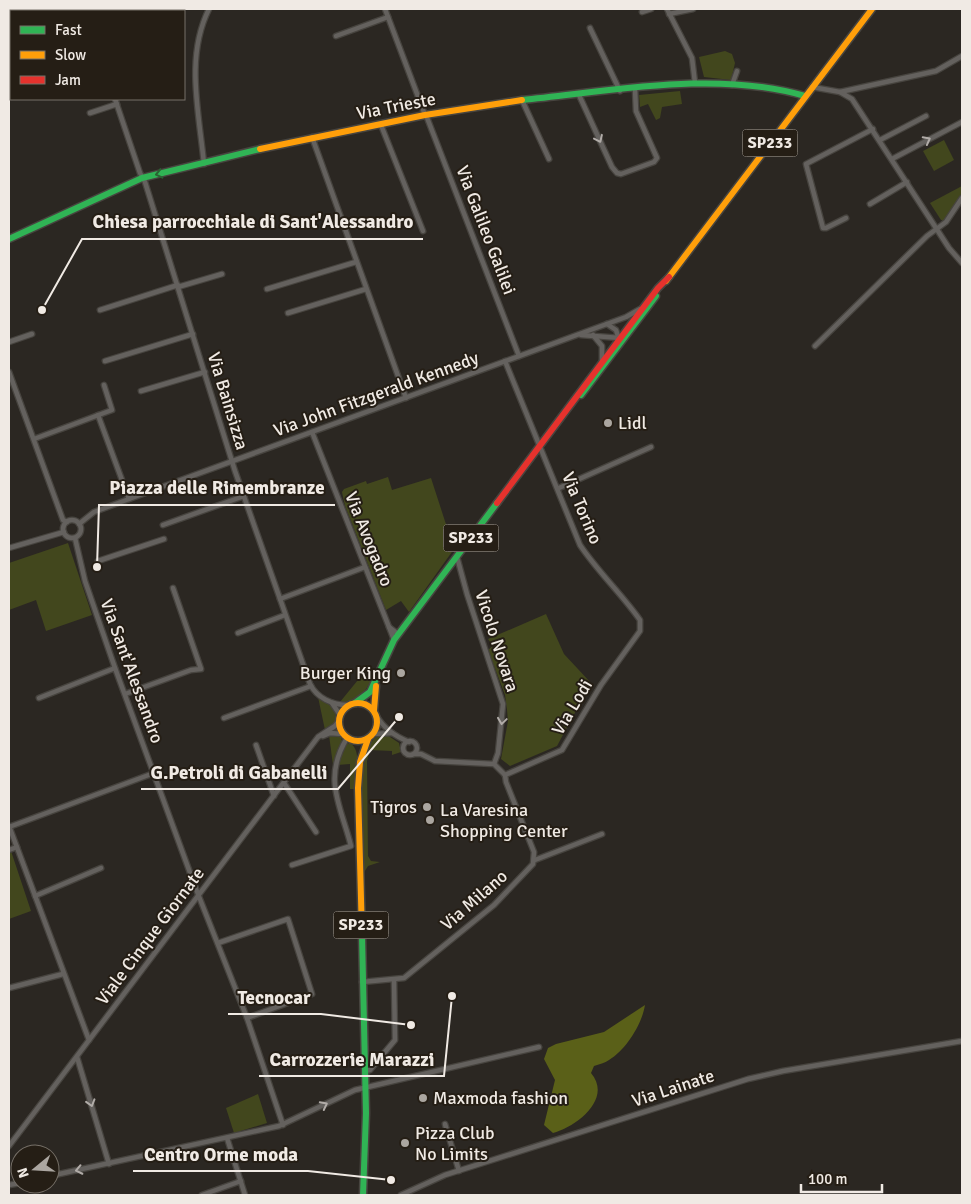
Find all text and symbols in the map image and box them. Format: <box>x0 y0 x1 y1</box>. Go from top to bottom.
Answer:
legend <box>10 10 185 100</box>
text: Fast <box>55 21 82 39</box>
text: Slow <box>55 46 86 64</box>
text: Jam <box>55 71 81 89</box>
street label: Via Trieste <box>355 88 437 124</box>
road number: SP233 <box>742 130 798 156</box>
one-way arrow <box>593 134 604 143</box>
one-way arrow <box>922 136 931 146</box>
street label: Via Galileo Galilei <box>451 162 521 298</box>
one-way arrow <box>155 168 164 179</box>
callout: Chiesa parrocchiale di Sant'Alessandro <box>82 205 423 239</box>
text: Chiesa parrocchiale di Sant'Alessandro <box>93 210 413 234</box>
street label: Via John Fitzgerald Kennedy <box>270 346 482 441</box>
street label: Via Bainsizza <box>203 349 253 453</box>
place label: Lidl <box>618 412 647 434</box>
marker: Lidl <box>602 417 614 429</box>
street label: Via Torino <box>557 469 607 547</box>
callout: Piazza delle Rimembranze <box>99 471 335 505</box>
text: Piazza delle Rimembranze <box>109 476 325 500</box>
street label: Via Avogadro <box>340 488 398 590</box>
road number: SP233 <box>444 524 498 552</box>
street label: Vicolo Novara <box>470 587 524 695</box>
street label: Via Sant'Alessandro <box>96 596 168 746</box>
place label: Burger King <box>300 662 391 684</box>
marker: Burger King <box>395 667 407 679</box>
street label: Via Lodi <box>547 675 597 739</box>
one-way arrow <box>497 716 507 725</box>
callout: G.Petroli di Gabanelli <box>141 755 338 789</box>
text: G.Petroli di Gabanelli <box>150 761 328 785</box>
place label: Tigros <box>370 796 417 818</box>
place label: La Varesina Shopping Center <box>440 799 568 842</box>
marker: Tigros <box>421 801 433 813</box>
marker: La Varesina Shopping Center <box>424 814 436 826</box>
street label: Viale Cinque Giornate <box>91 863 209 1009</box>
street label: Via Milano <box>436 865 512 935</box>
road number: SP233 <box>334 912 388 938</box>
callout: Tecnocar <box>228 980 321 1014</box>
text: Tecnocar <box>237 986 311 1010</box>
callout: Carrozzerie Marazzi <box>259 1042 444 1076</box>
text: Carrozzerie Marazzi <box>270 1048 434 1072</box>
street label: Via Lainate <box>629 1064 717 1112</box>
place label: Maxmoda fashion <box>433 1087 568 1109</box>
marker: Maxmoda fashion <box>417 1092 429 1104</box>
one-way arrow <box>85 1099 95 1107</box>
one-way arrow <box>319 1101 328 1111</box>
place label: Pizza Club No Limits <box>415 1122 495 1165</box>
callout: Centro Orme moda <box>133 1137 308 1171</box>
marker: Pizza Club No Limits <box>399 1137 411 1149</box>
text: Centro Orme moda <box>144 1143 298 1167</box>
north arrow <box>10 1144 60 1194</box>
scale bar <box>801 1162 882 1194</box>
one-way arrow <box>75 1164 84 1175</box>
text: N <box>14 1166 33 1180</box>
text: 100 m <box>808 1170 848 1188</box>

